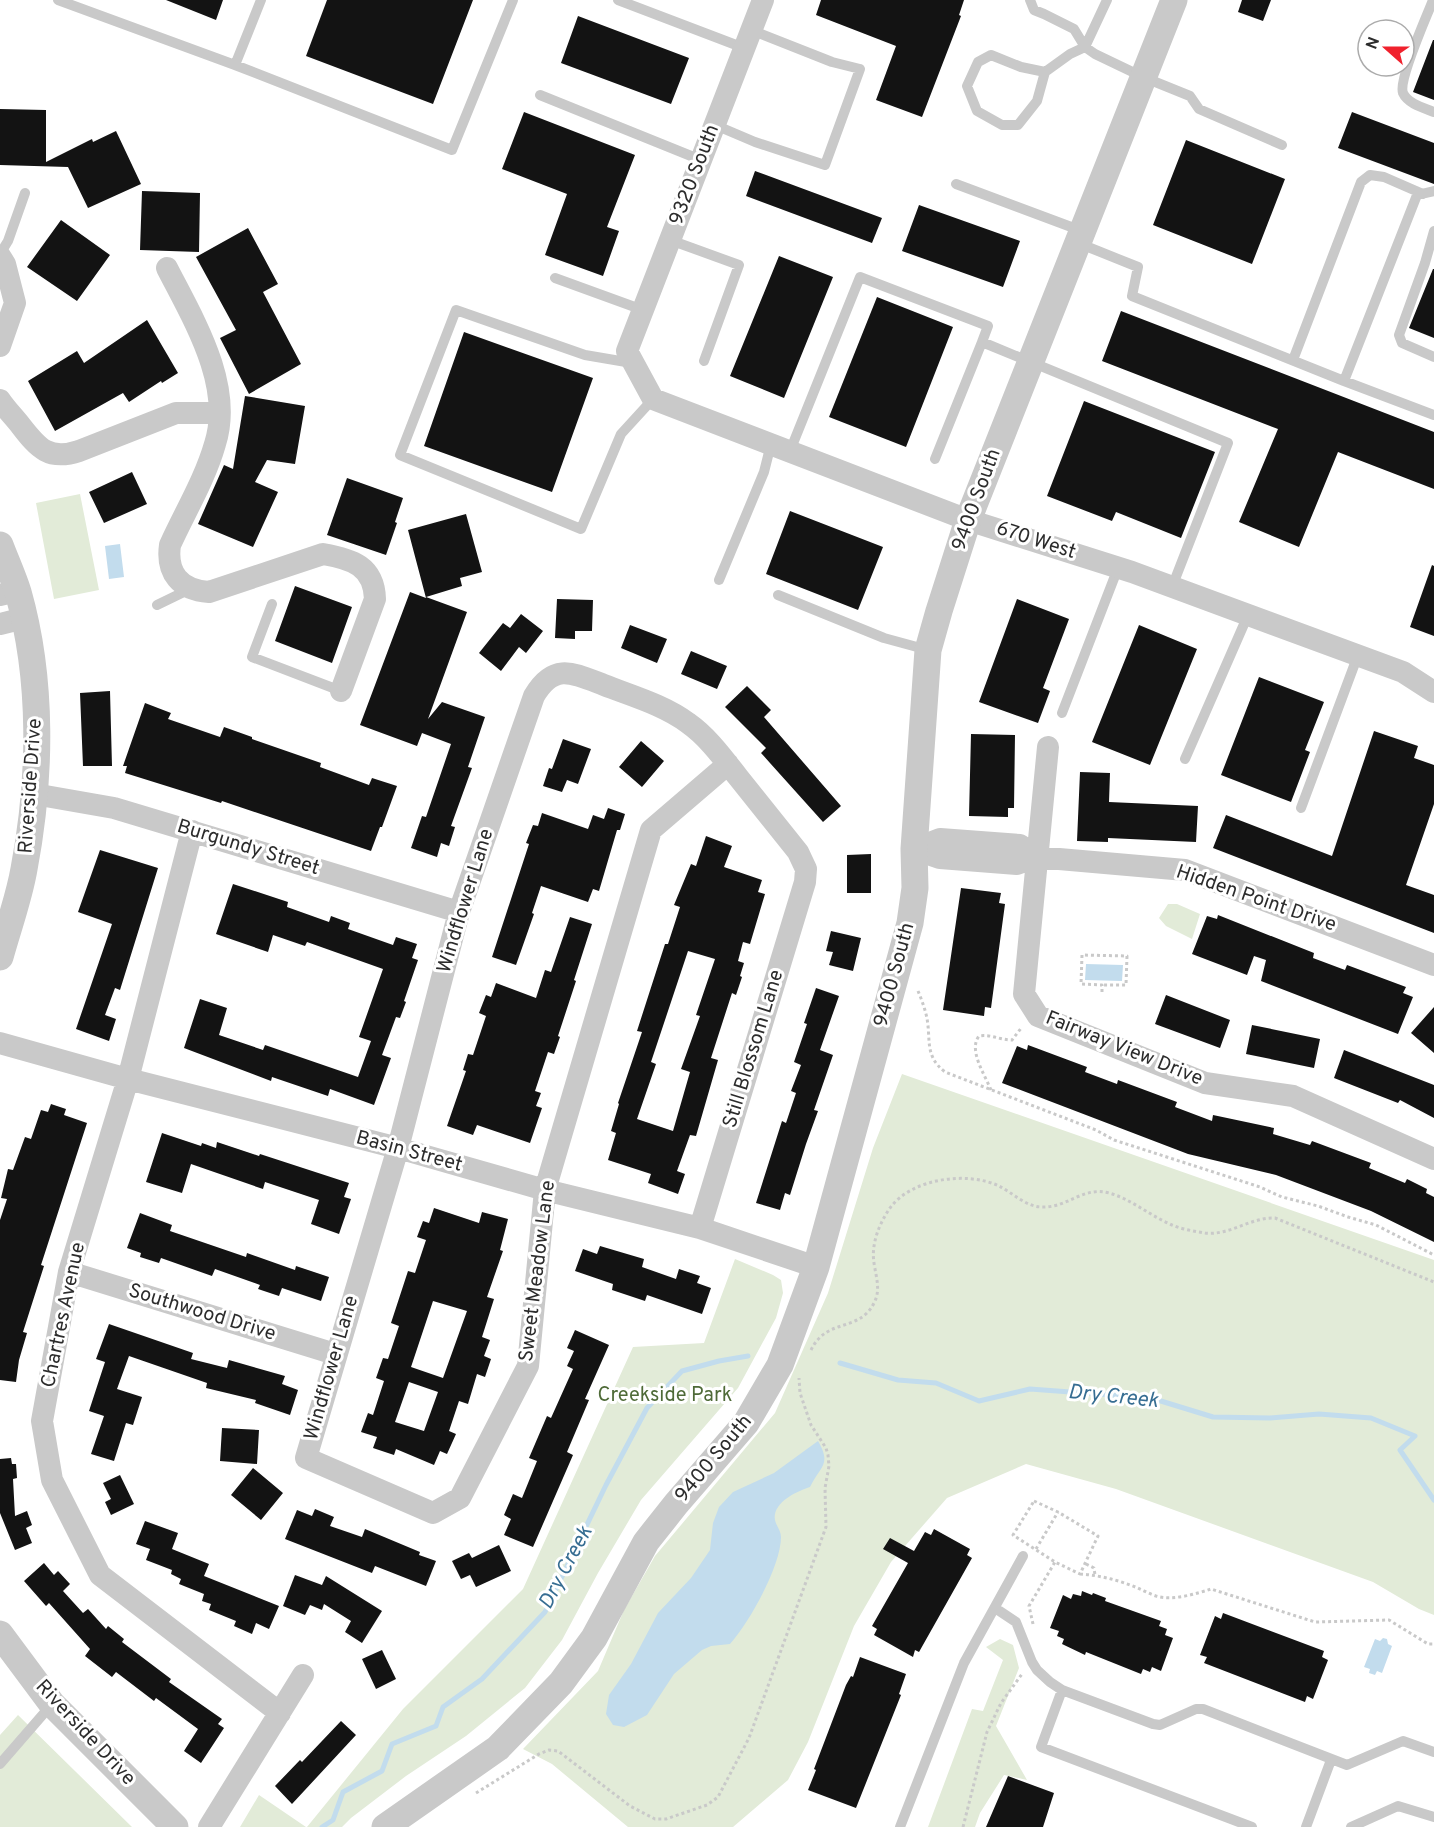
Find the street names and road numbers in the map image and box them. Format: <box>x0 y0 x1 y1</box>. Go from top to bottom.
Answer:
street label: 9320 South <box>664 121 726 229</box>
street label: 9400 South <box>946 445 1008 555</box>
street label: 670 West <box>993 516 1079 566</box>
street label: Riverside Drive <box>13 717 49 855</box>
street label: Burgundy Street <box>174 814 322 882</box>
street label: Windflower Lane <box>432 826 500 976</box>
street label: Hidden Point Drive <box>1172 859 1340 939</box>
street label: 9400 South <box>869 920 921 1030</box>
street label: Still Blossom Lane <box>718 967 790 1131</box>
street label: Fairway View Drive <box>1042 1006 1206 1092</box>
street label: Basin Street <box>353 1125 465 1179</box>
street label: Sweet Meadow Lane <box>514 1179 562 1363</box>
street label: Chartres Avenue <box>36 1240 92 1390</box>
street label: Southwood Drive <box>125 1278 279 1348</box>
street label: Windflower Lane <box>299 1293 365 1443</box>
street label: 9400 South <box>670 1410 758 1508</box>
street label: Riverside Drive <box>29 1675 141 1791</box>

